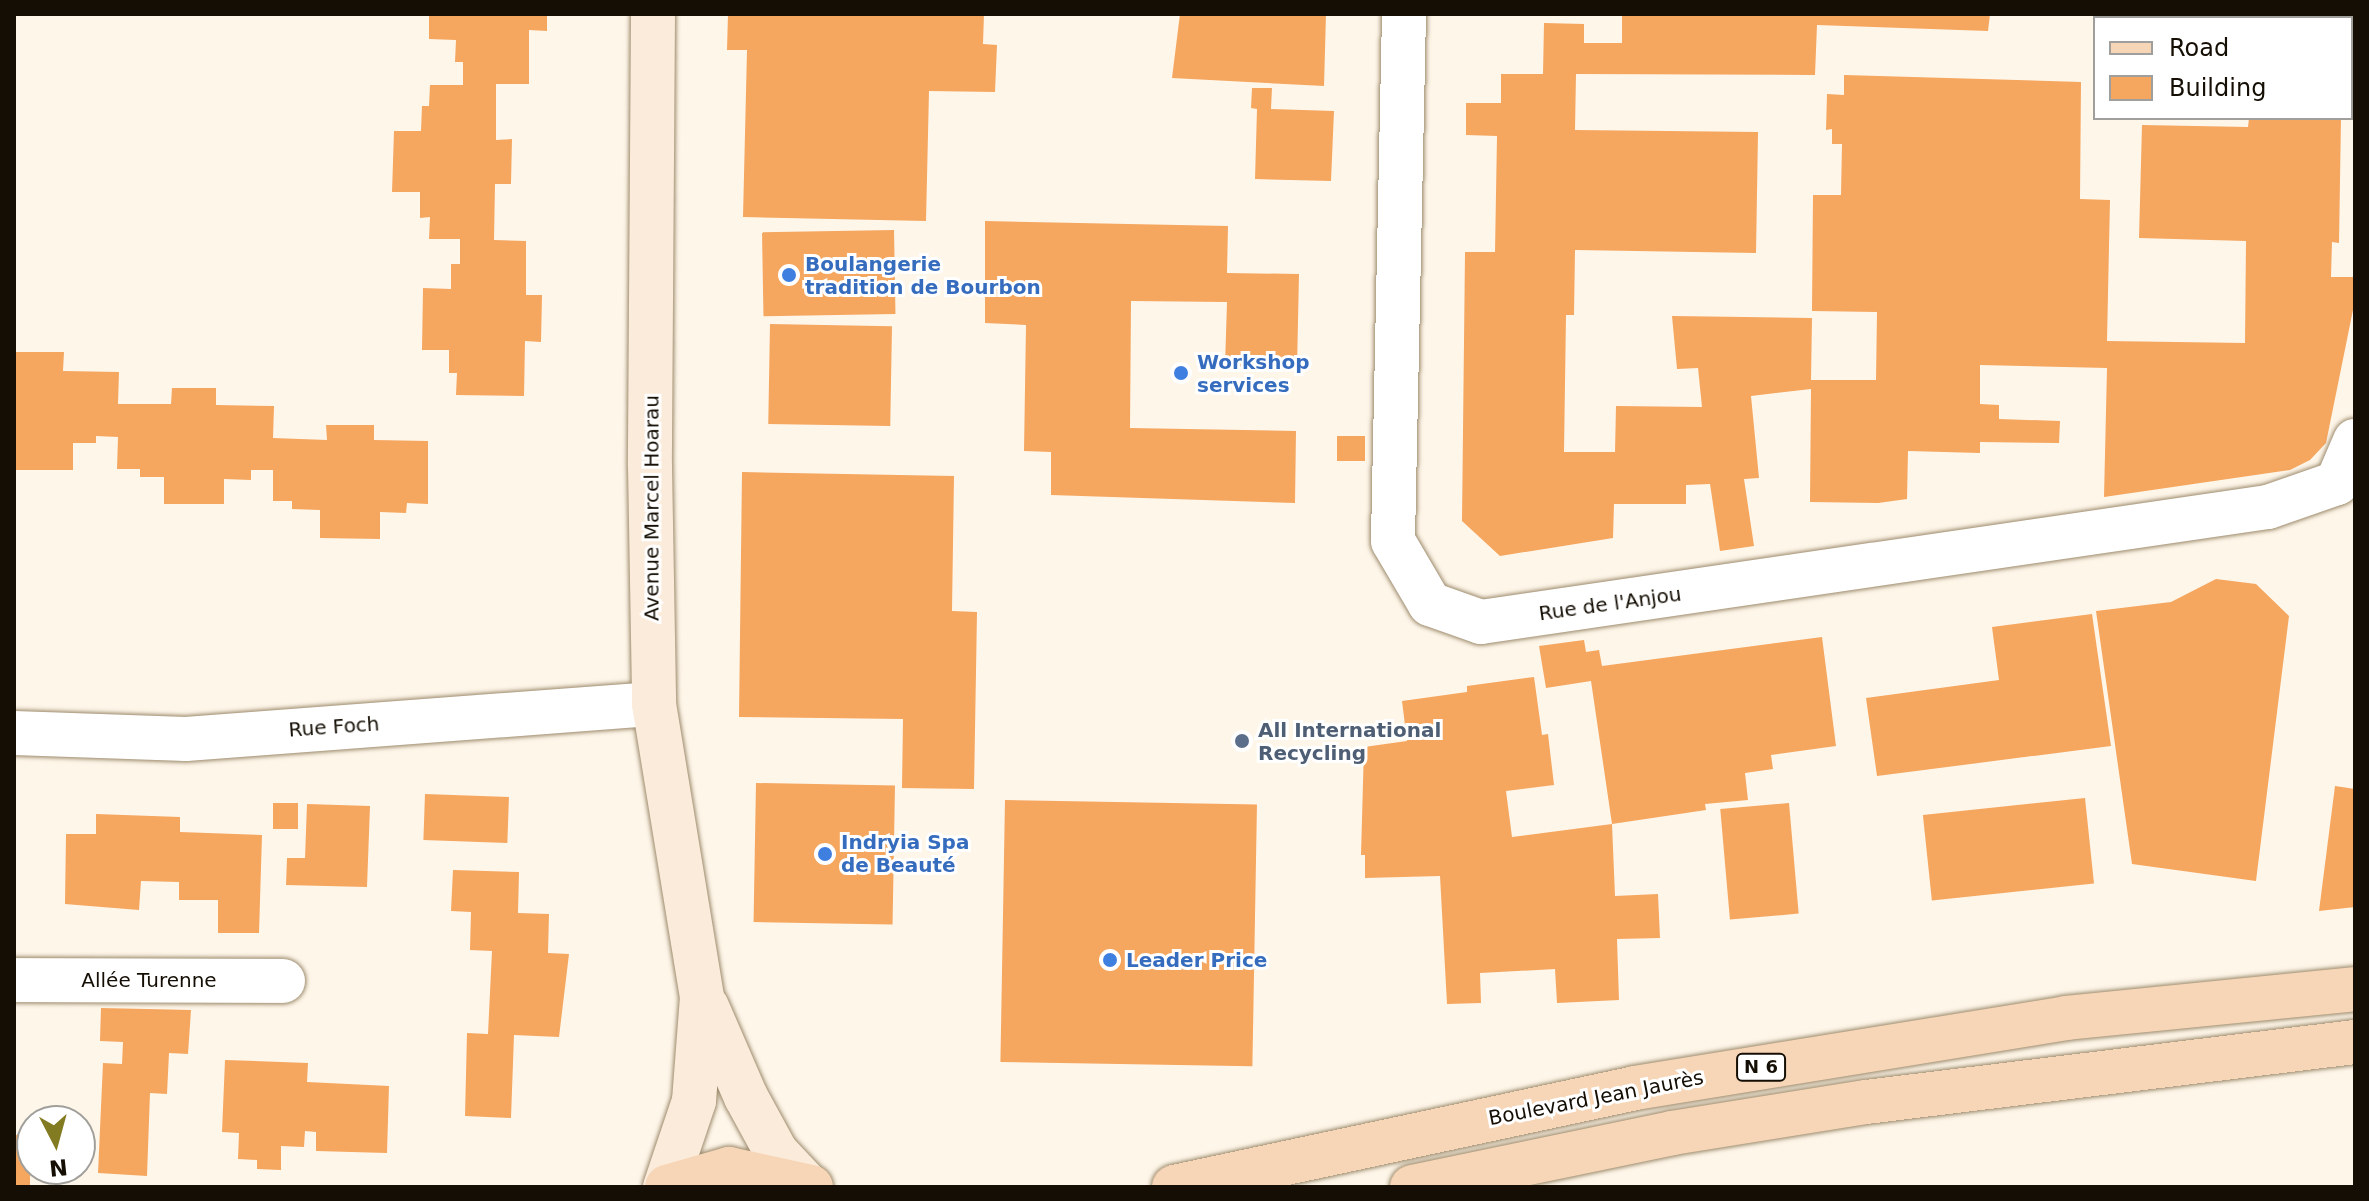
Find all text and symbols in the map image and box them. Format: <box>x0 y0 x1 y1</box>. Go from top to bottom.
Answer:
legend <box>2093 16 2353 120</box>
text: Road <box>2169 34 2229 62</box>
text: Building <box>2169 74 2266 102</box>
place label: Boulangerie tradition de Bourbon <box>805 252 1041 299</box>
marker: Boulangerie tradition de Bourbon <box>780 266 798 284</box>
place label: Workshop services <box>1197 350 1309 397</box>
marker: Workshop services <box>1172 364 1190 382</box>
street label: Avenue Marcel Hoarau <box>640 395 664 621</box>
street label: Rue de l'Anjou <box>1537 582 1683 626</box>
street label: Rue Foch <box>288 712 380 742</box>
place label: All International Recycling <box>1258 718 1441 765</box>
marker: All International Recycling <box>1233 732 1251 750</box>
place label: Indryia Spa de Beauté <box>841 830 969 877</box>
marker: Indryia Spa de Beauté <box>816 845 834 863</box>
place label: Leader Price <box>1126 948 1267 972</box>
marker: Leader Price <box>1101 951 1119 969</box>
street label: Allée Turenne <box>81 968 217 992</box>
road number: N 6 <box>1735 1053 1787 1081</box>
street label: Boulevard Jean Jaurès <box>1487 1065 1705 1131</box>
north arrow <box>16 1105 96 1185</box>
text: N <box>48 1154 69 1181</box>

